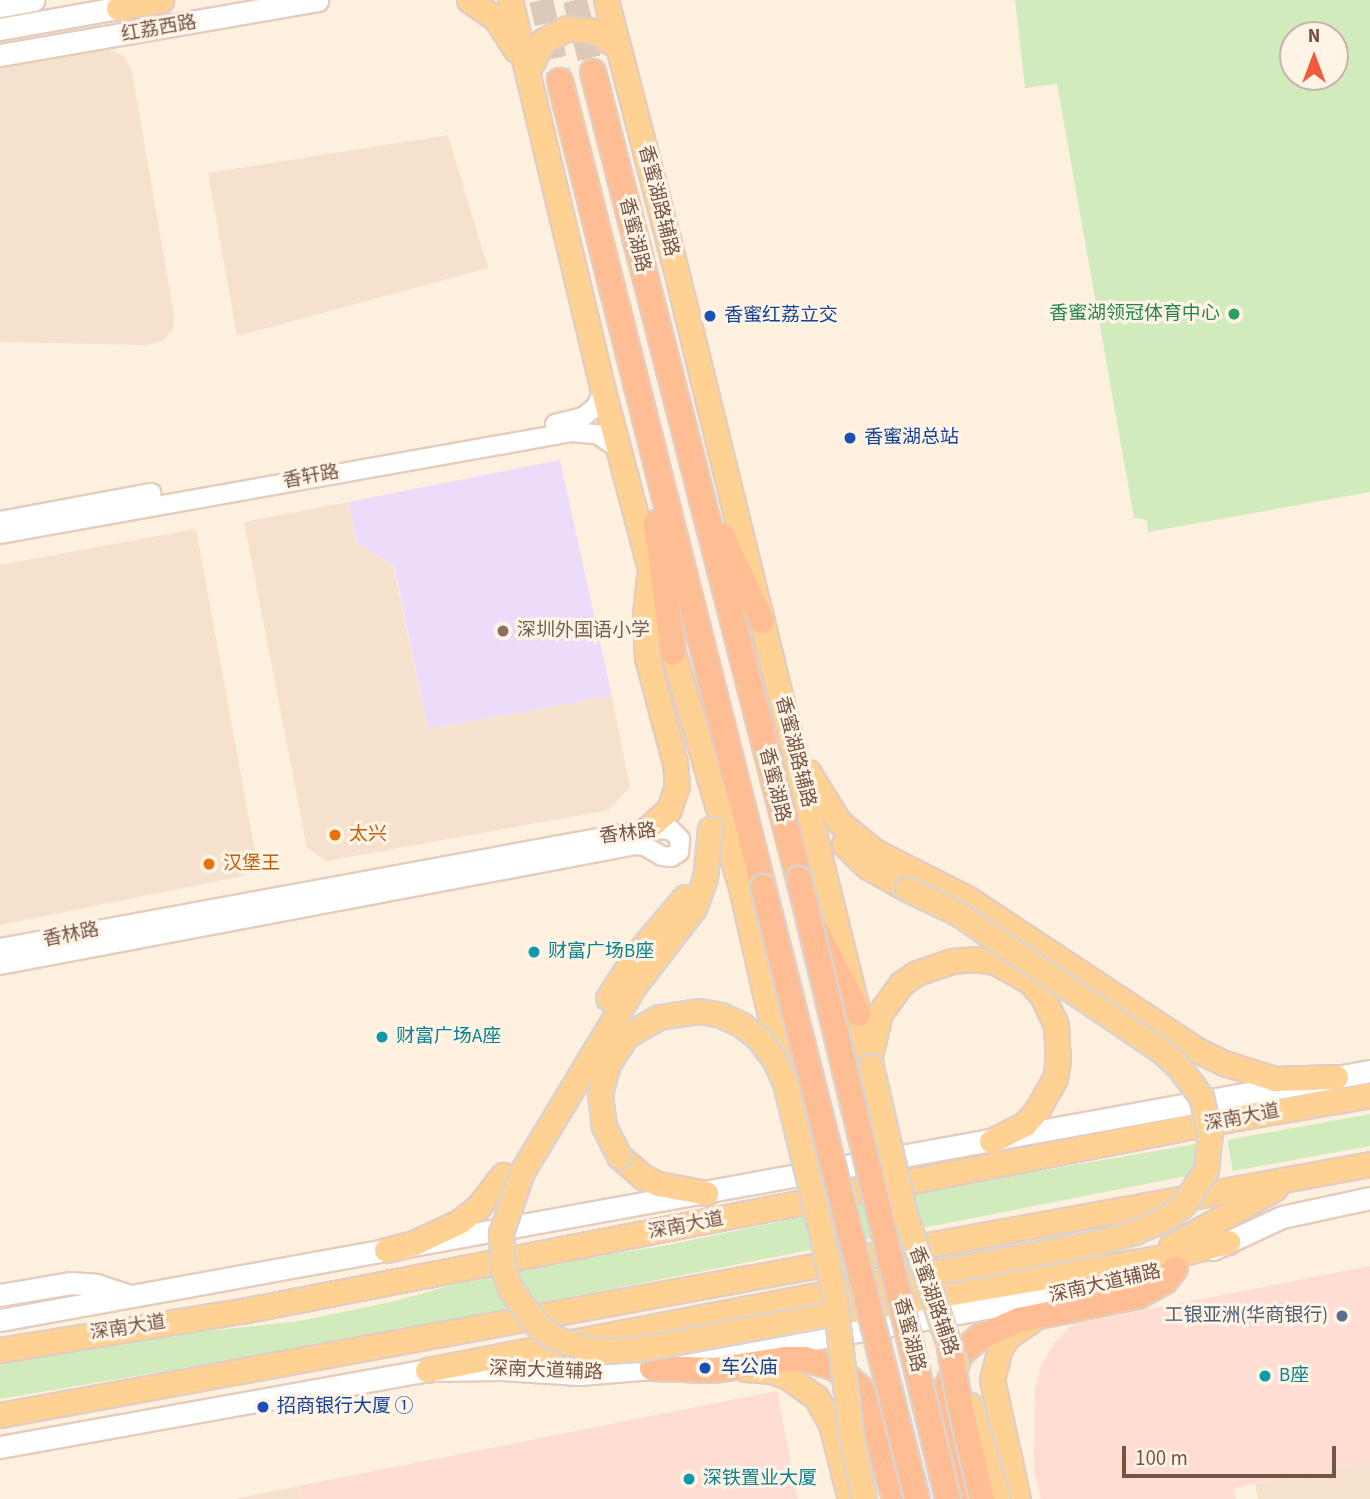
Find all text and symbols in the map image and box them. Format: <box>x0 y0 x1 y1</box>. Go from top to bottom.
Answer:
street label: 红荔西路 <box>120 11 198 47</box>
north arrow <box>1279 21 1349 91</box>
text: N <box>1308 23 1320 50</box>
street label: 香蜜湖路辅路 <box>633 143 683 259</box>
street label: 香蜜湖路 <box>614 195 654 275</box>
place label: 香蜜湖领冠体育中心 <box>1049 303 1220 325</box>
place label: 香蜜红荔立交 <box>724 305 838 327</box>
marker: 香蜜湖领冠体育中心 <box>1226 306 1242 322</box>
marker: 香蜜红荔立交 <box>702 308 718 324</box>
place label: 香蜜湖总站 <box>864 427 959 449</box>
marker: 香蜜湖总站 <box>842 430 858 446</box>
street label: 香轩路 <box>281 461 341 493</box>
place label: 深圳外国语小学 <box>517 620 650 642</box>
marker: 深圳外国语小学 <box>495 623 511 639</box>
street label: 香蜜湖路辅路 <box>770 694 820 810</box>
street label: 香蜜湖路 <box>754 745 794 825</box>
street label: 香林路 <box>598 819 658 849</box>
place label: 太兴 <box>349 824 387 846</box>
marker: 太兴 <box>327 827 343 843</box>
place label: 汉堡王 <box>223 853 280 875</box>
marker: 汉堡王 <box>201 856 217 872</box>
street label: 香林路 <box>41 918 101 952</box>
place label: 财富广场B座 <box>548 941 654 963</box>
marker: 财富广场B座 <box>526 944 542 960</box>
place label: 财富广场A座 <box>396 1026 501 1048</box>
marker: 财富广场A座 <box>374 1029 390 1045</box>
street label: 深南大道 <box>1203 1100 1281 1136</box>
street label: 深南大道 <box>647 1208 725 1244</box>
street label: 香蜜湖路辅路 <box>904 1243 962 1359</box>
street label: 深南大道辅路 <box>1047 1260 1163 1308</box>
street label: 香蜜湖路 <box>889 1295 929 1375</box>
place label: 工银亚洲(华商银行) <box>1164 1305 1328 1327</box>
marker: 工银亚洲(华商银行) <box>1334 1308 1350 1324</box>
street label: 深南大道 <box>89 1311 167 1345</box>
place label: 车公庙 <box>721 1357 778 1379</box>
street label: 深南大道辅路 <box>489 1358 603 1384</box>
marker: 车公庙 <box>695 1358 715 1378</box>
place label: B座 <box>1279 1365 1309 1387</box>
marker: B座 <box>1257 1368 1273 1384</box>
place label: 招商银行大厦 ① <box>277 1396 414 1418</box>
marker: 招商银行大厦 ① <box>255 1399 271 1415</box>
scale bar <box>1125 1432 1338 1476</box>
text: 100 m <box>1135 1443 1188 1473</box>
place label: 深铁置业大厦 <box>703 1468 817 1490</box>
marker: 深铁置业大厦 <box>681 1471 697 1487</box>

